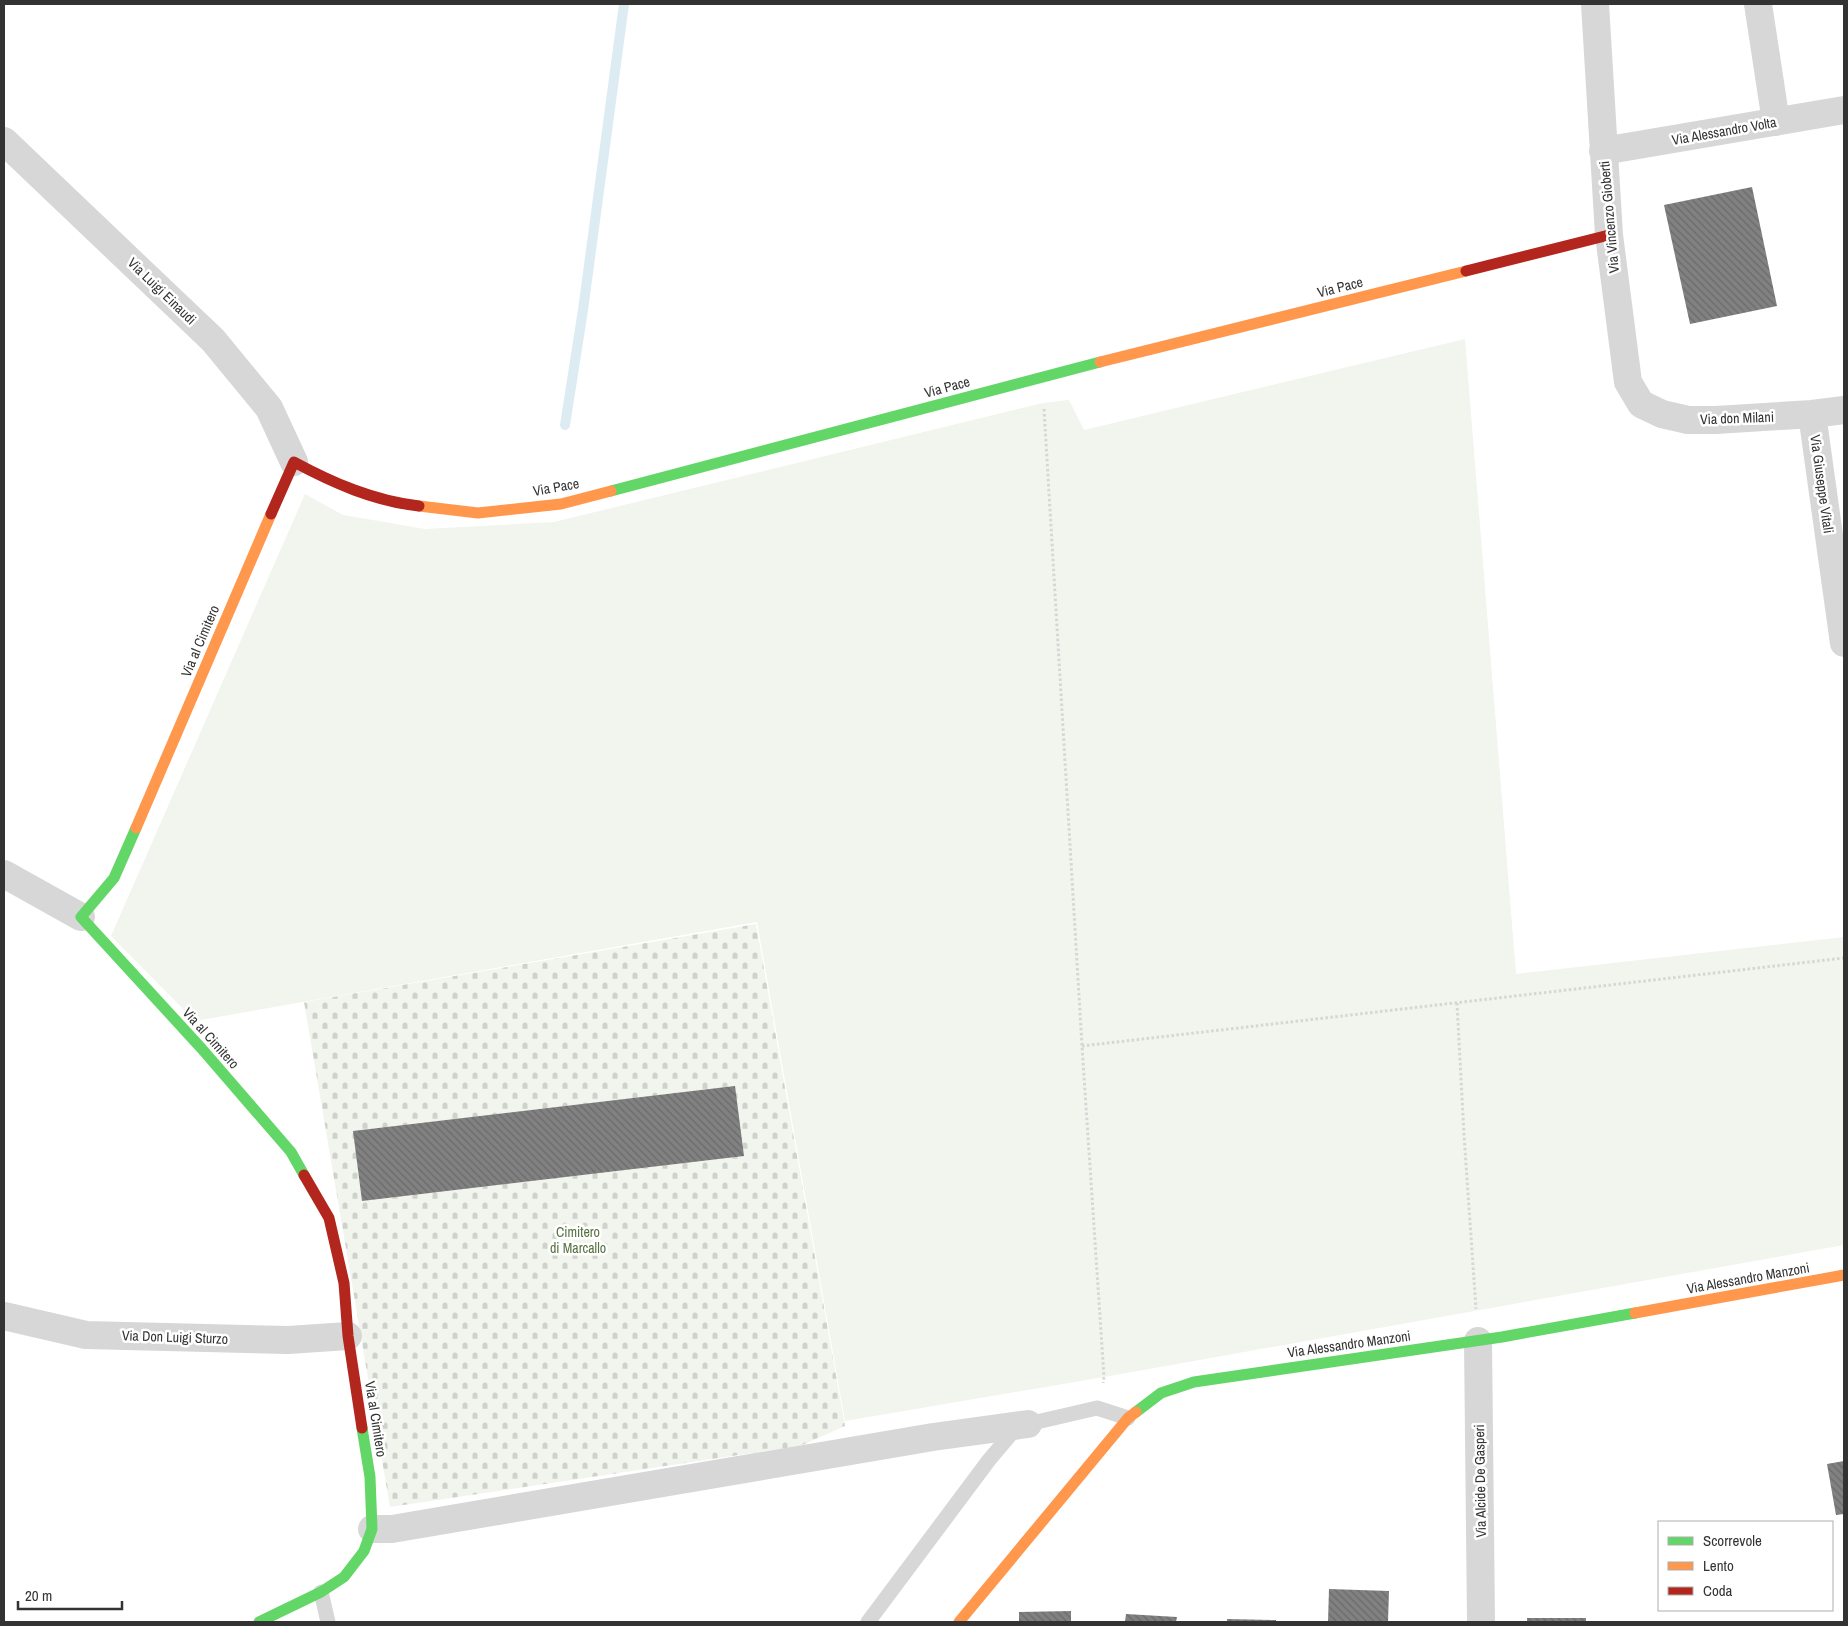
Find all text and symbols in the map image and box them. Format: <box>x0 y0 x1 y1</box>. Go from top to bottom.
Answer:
street label: Via Alessandro Volta <box>1670 113 1778 149</box>
street label: Via Vincenzo Gioberti <box>1595 160 1623 274</box>
street label: Via Luigi Einaudi <box>124 254 200 328</box>
street label: Via Pace <box>1315 273 1365 301</box>
street label: Via Pace <box>922 372 972 402</box>
street label: Via don Milani <box>1700 408 1774 428</box>
street label: Via Giuseppe Vitali <box>1806 434 1838 534</box>
street label: Via Pace <box>532 474 580 500</box>
street label: Via al Cimitero <box>177 602 223 680</box>
street label: Via al Cimitero <box>179 1004 243 1072</box>
park label: Cimitero di Marcallo <box>550 1223 606 1257</box>
street label: Via Alessandro Manzoni <box>1685 1258 1811 1298</box>
street label: Via Don Luigi Sturzo <box>122 1326 228 1348</box>
street label: Via Alessandro Manzoni <box>1286 1326 1412 1362</box>
street label: Via al Cimitero <box>361 1380 391 1458</box>
street label: Via Alcide De Gasperi <box>1470 1424 1490 1538</box>
legend <box>1658 1521 1833 1611</box>
text: Scorrevole <box>1703 1530 1762 1551</box>
text: Lento <box>1703 1555 1734 1576</box>
scale bar <box>18 1578 121 1610</box>
text: Coda <box>1703 1580 1733 1601</box>
text: 20 m <box>25 1585 52 1606</box>

